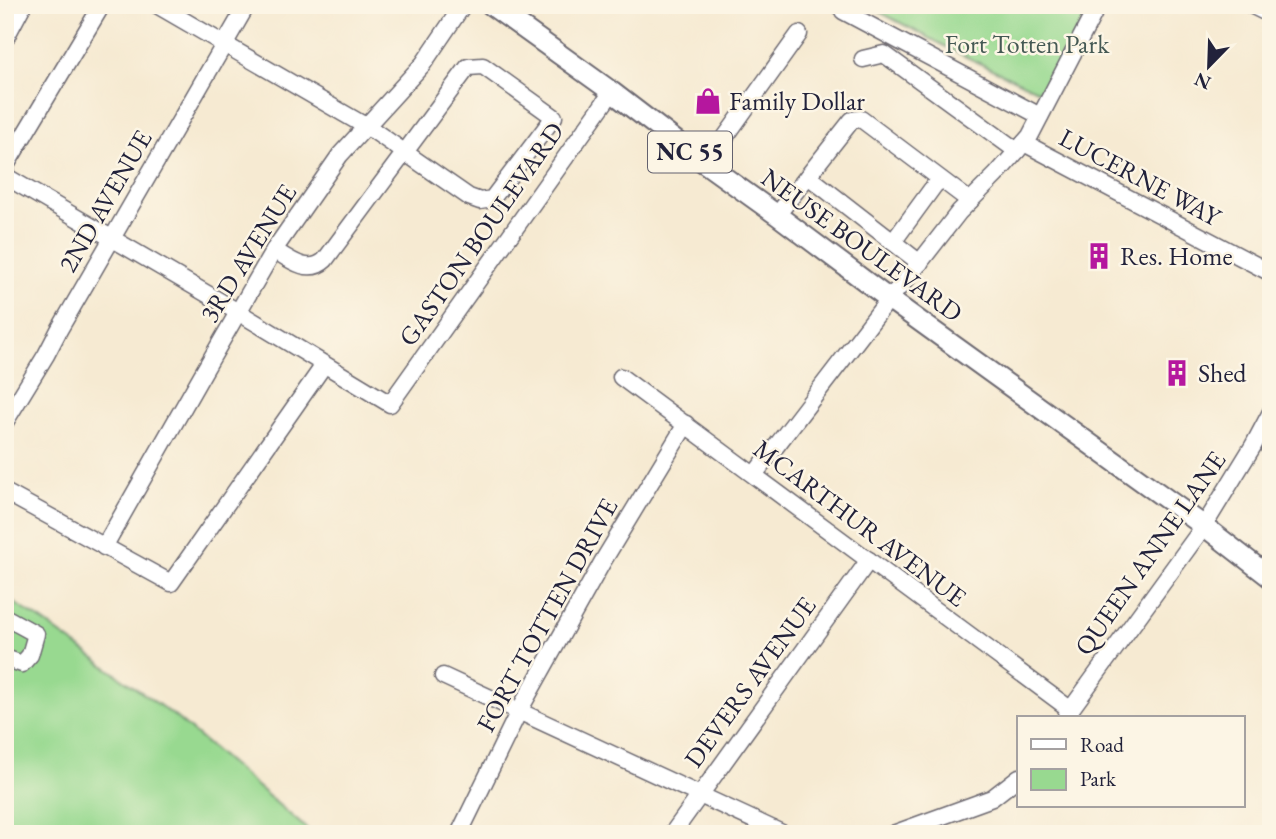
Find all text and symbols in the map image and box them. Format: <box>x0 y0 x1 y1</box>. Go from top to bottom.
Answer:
park label: Fort Totten Park <box>945 27 1110 61</box>
north arrow <box>1174 32 1244 102</box>
text: N <box>1190 66 1215 96</box>
place label: Family Dollar <box>729 84 865 118</box>
shop icon: Family Dollar <box>693 86 723 116</box>
street label: GASTON BOULEVARD <box>391 115 571 353</box>
street label: LUCERNE WAY <box>1053 120 1228 235</box>
street label: 2ND AVENUE <box>51 123 160 278</box>
road number: NC 55 <box>648 132 732 172</box>
street label: NEUSE BOULEVARD <box>755 160 969 330</box>
street label: 3RD AVENUE <box>192 177 304 328</box>
place label: Res. Home <box>1120 239 1233 273</box>
building icon: Res. Home <box>1084 241 1114 271</box>
place label: Shed <box>1198 356 1247 390</box>
building icon: Shed <box>1162 358 1192 388</box>
street label: MCARTHUR AVENUE <box>747 432 974 614</box>
street label: QUEEN ANNE LANE <box>1067 444 1233 662</box>
street label: FORT TOTTEN DRIVE <box>469 492 626 738</box>
street label: DEVERS AVENUE <box>677 590 824 774</box>
legend <box>1017 716 1244 808</box>
text: Road <box>1080 731 1124 758</box>
text: Park <box>1080 765 1117 792</box>

